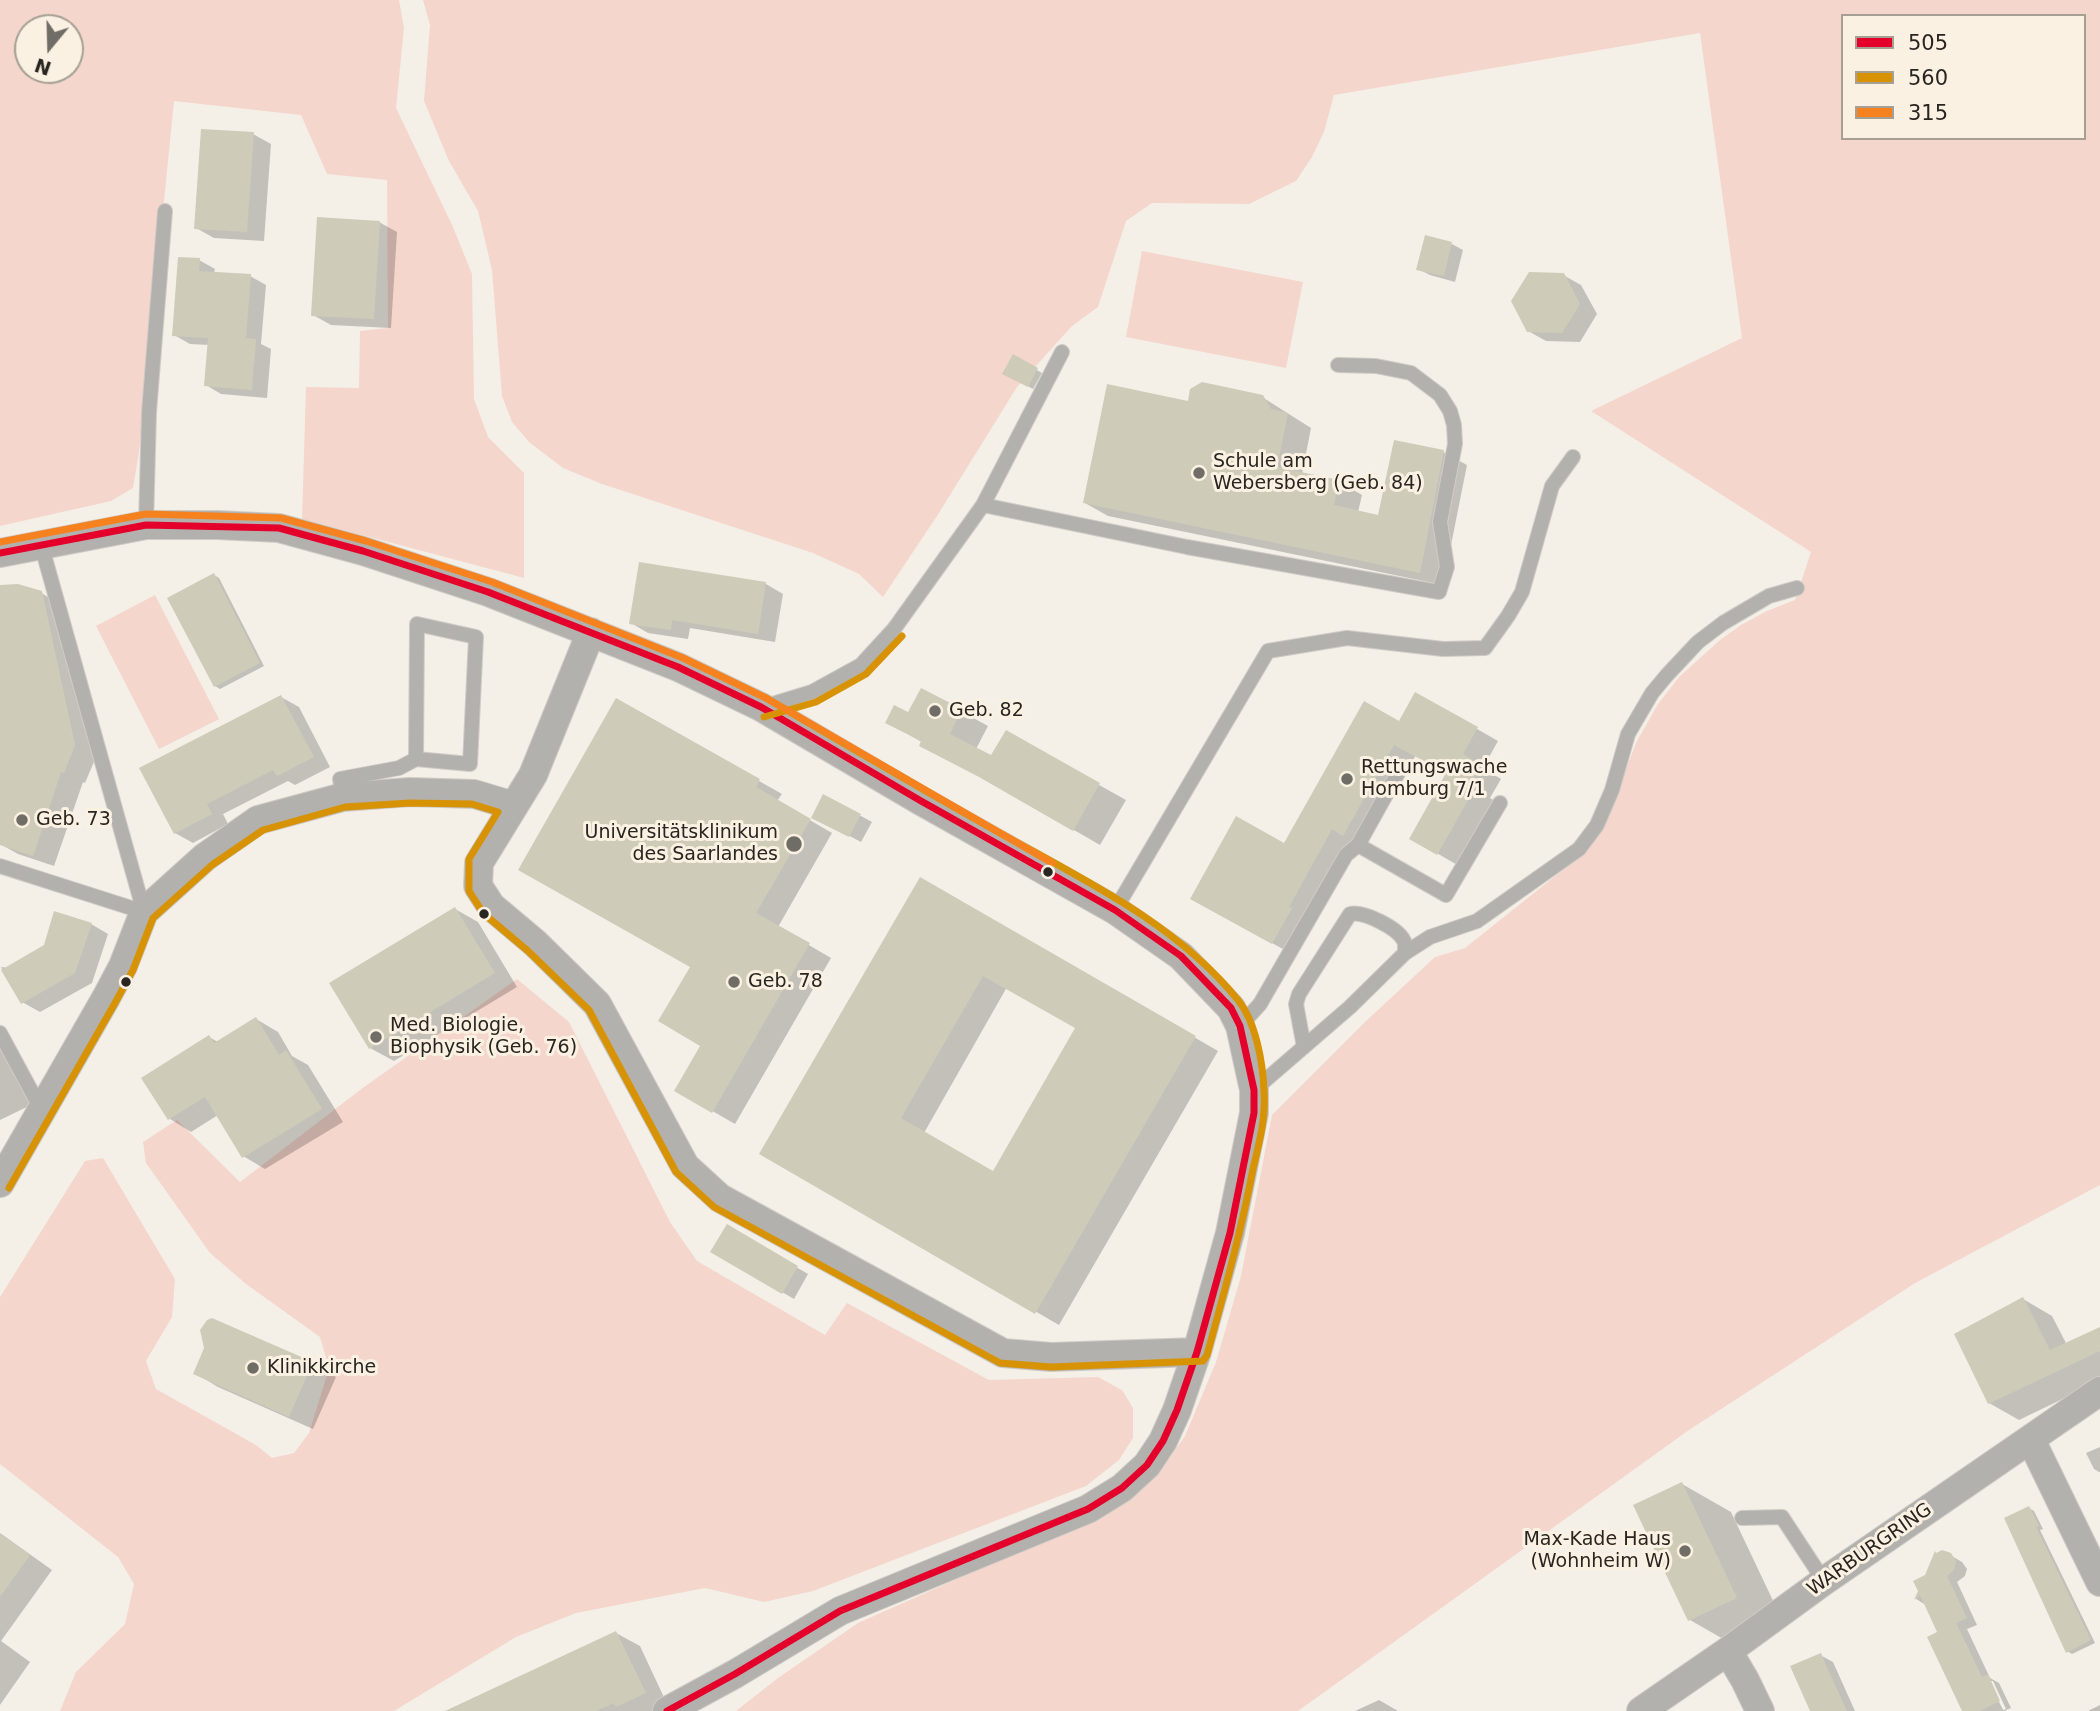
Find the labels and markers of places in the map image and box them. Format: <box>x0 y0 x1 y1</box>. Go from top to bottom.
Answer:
place label: Schule am Webersberg (Geb. 84) <box>1213 451 1423 495</box>
marker: Schule am Webersberg (Geb. 84) <box>1191 465 1207 481</box>
place label: Geb. 82 <box>949 700 1024 722</box>
marker: Geb. 82 <box>927 703 943 719</box>
place label: Rettungswache Homburg 7/1 <box>1361 757 1507 801</box>
marker: Rettungswache Homburg 7/1 <box>1339 771 1355 787</box>
place label: Geb. 73 <box>36 809 111 831</box>
marker: Geb. 73 <box>14 812 30 828</box>
place label: Universitätsklinikum des Saarlandes <box>585 822 778 866</box>
marker: Universitätsklinikum des Saarlandes <box>784 834 804 854</box>
unlabelled marker <box>1041 865 1055 879</box>
unlabelled marker <box>477 907 491 921</box>
place label: Geb. 78 <box>748 971 823 993</box>
marker: Geb. 78 <box>726 974 742 990</box>
unlabelled marker <box>119 975 133 989</box>
place label: Med. Biologie, Biophysik (Geb. 76) <box>390 1015 577 1059</box>
marker: Med. Biologie, Biophysik (Geb. 76) <box>368 1029 384 1045</box>
place label: Klinikkirche <box>267 1357 376 1379</box>
marker: Klinikkirche <box>245 1360 261 1376</box>
place label: Max-Kade Haus (Wohnheim W) <box>1523 1529 1671 1573</box>
marker: Max-Kade Haus (Wohnheim W) <box>1677 1543 1693 1559</box>

